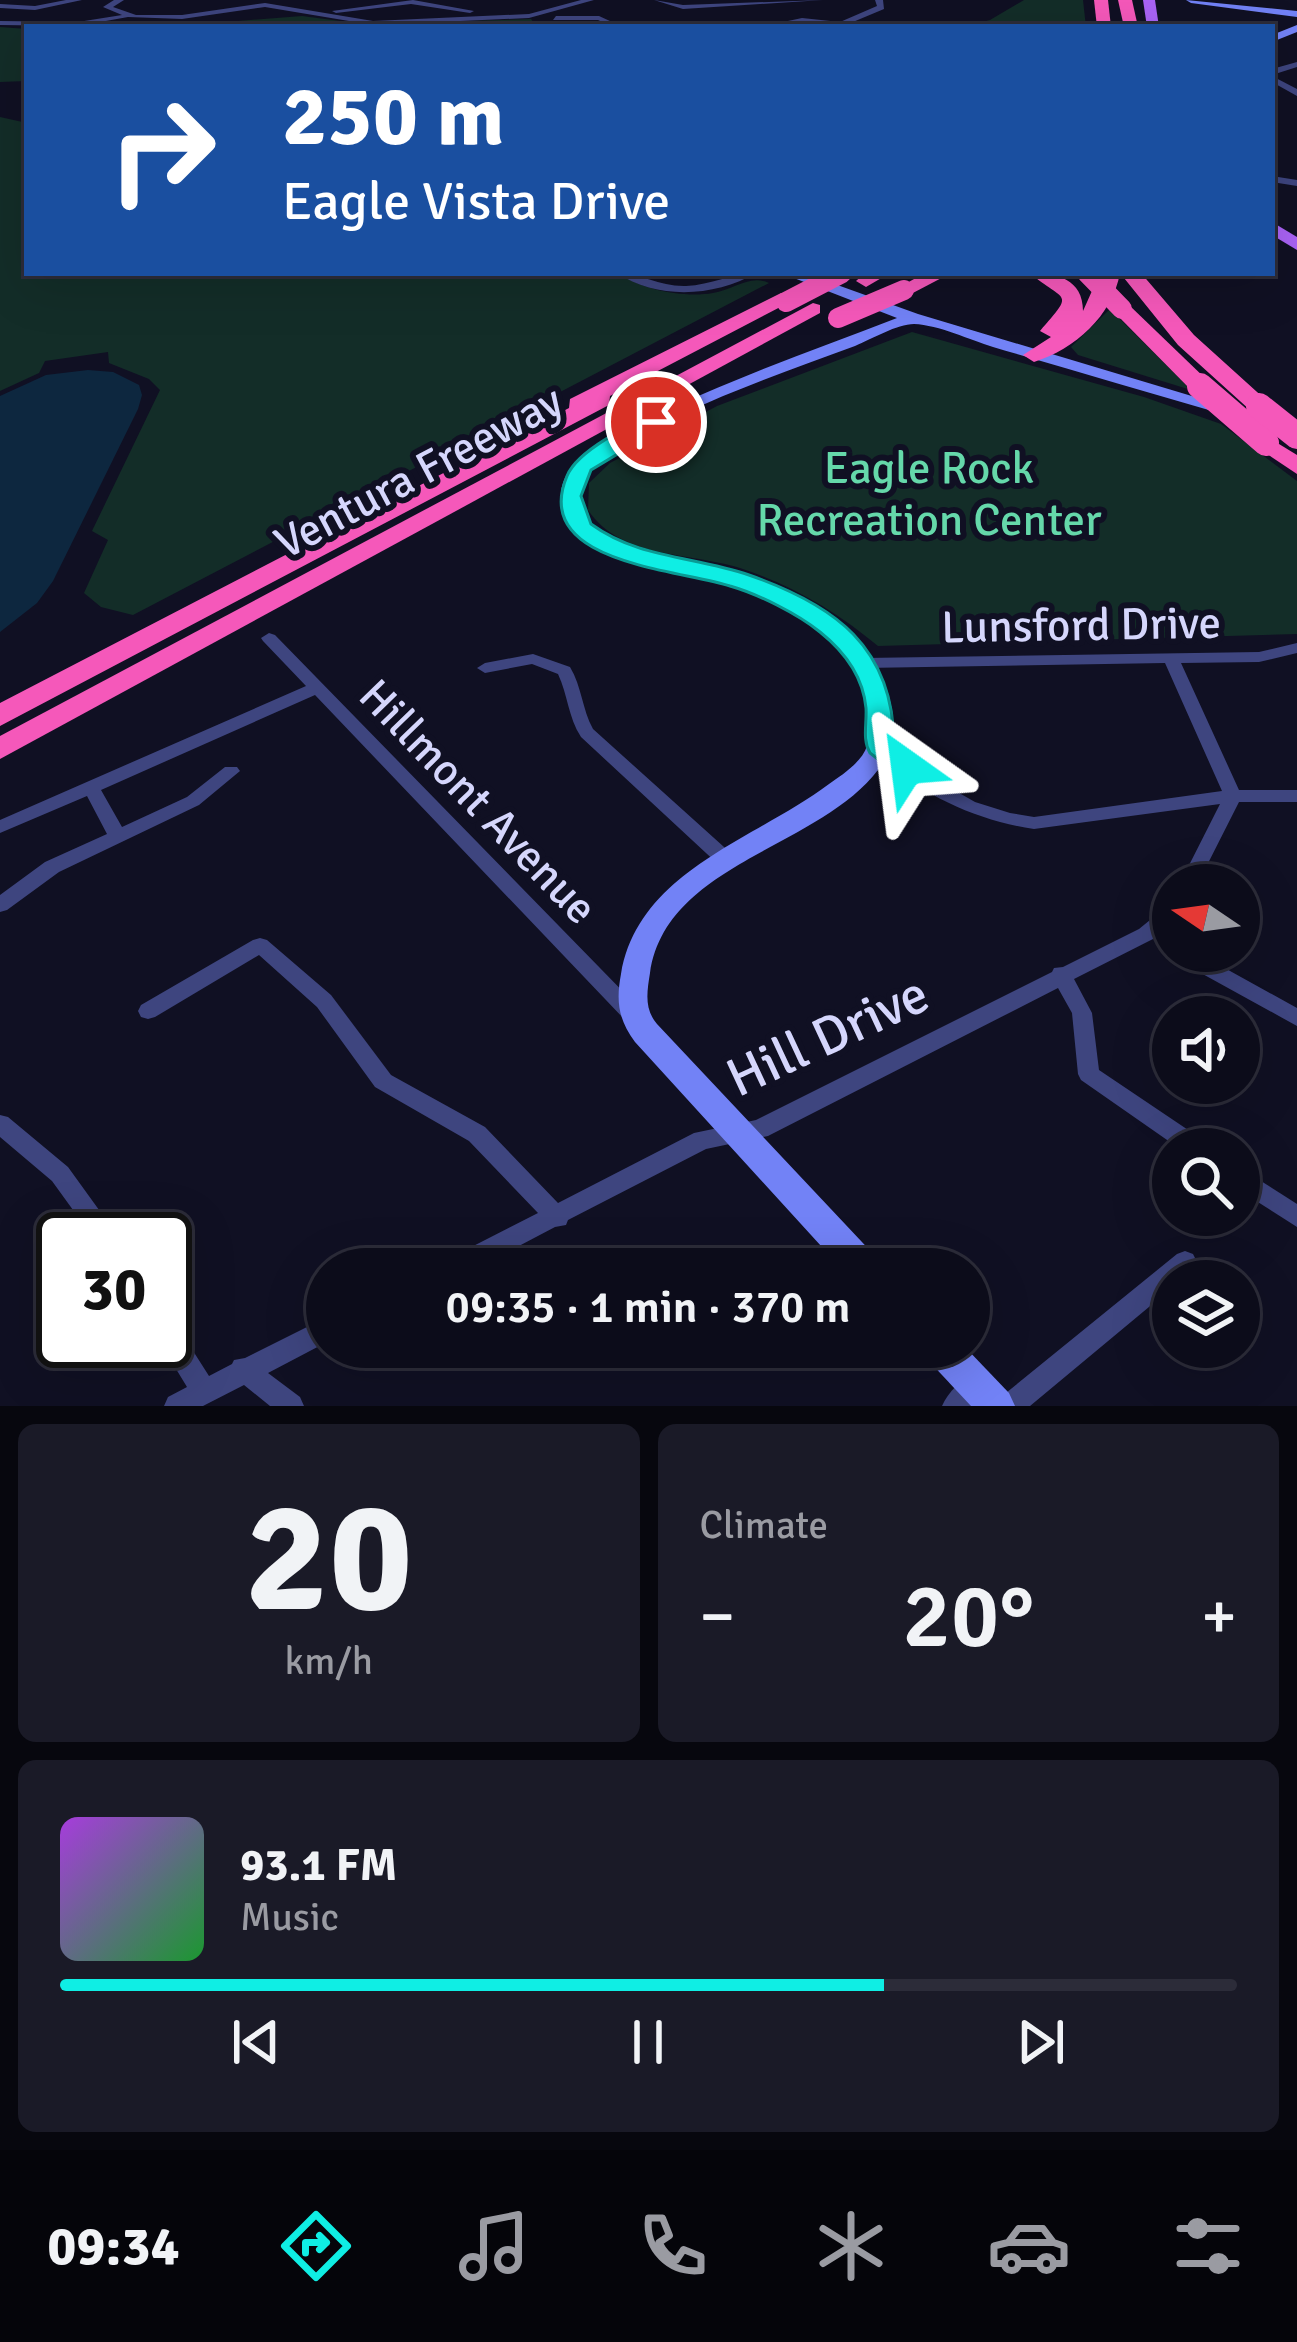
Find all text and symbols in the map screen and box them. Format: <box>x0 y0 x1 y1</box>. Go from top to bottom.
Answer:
text: 250 m <box>282 65 504 169</box>
icon: right <box>84 72 240 228</box>
text: Eagle Vista Drive <box>282 168 670 235</box>
pin <box>605 371 707 473</box>
street label: Ventura Freeway <box>265 373 572 571</box>
icon: arrive <box>623 389 689 455</box>
park label: Eagle Rock Recreation Center <box>756 441 1102 548</box>
street label: Lunsford Drive <box>941 596 1221 655</box>
street label: Hillmont Avenue <box>347 668 608 936</box>
position arrow <box>844 704 970 830</box>
north arrow <box>1152 864 1260 972</box>
map controls <box>1152 864 1260 1368</box>
street label: Hill Drive <box>716 961 939 1112</box>
button: sound <box>1152 996 1260 1104</box>
button: search <box>1152 1128 1260 1236</box>
speed limit sign: 30 <box>36 1212 192 1368</box>
button: layers <box>1152 1260 1260 1368</box>
text: 09:35 · 1 min · 370 m <box>446 1280 850 1335</box>
text: 20 <box>245 1462 413 1655</box>
text: Climate <box>700 1501 828 1549</box>
text: 20° <box>902 1561 1034 1672</box>
text: − <box>700 1576 735 1657</box>
text: + <box>1201 1576 1237 1657</box>
text: km/h <box>285 1637 373 1685</box>
text: 93.1 FM <box>240 1838 397 1893</box>
text: Music <box>240 1893 339 1941</box>
icon: previous <box>223 2009 289 2075</box>
icon: pause <box>615 2009 681 2075</box>
icon: next <box>1008 2009 1074 2075</box>
icon: directions <box>274 2204 358 2288</box>
icon: music <box>452 2204 536 2288</box>
icon: phone <box>631 2204 715 2288</box>
icon: climate <box>809 2204 893 2288</box>
icon: car <box>987 2204 1071 2288</box>
icon: filters <box>1166 2204 1250 2288</box>
text: 09:34 <box>47 2213 180 2280</box>

